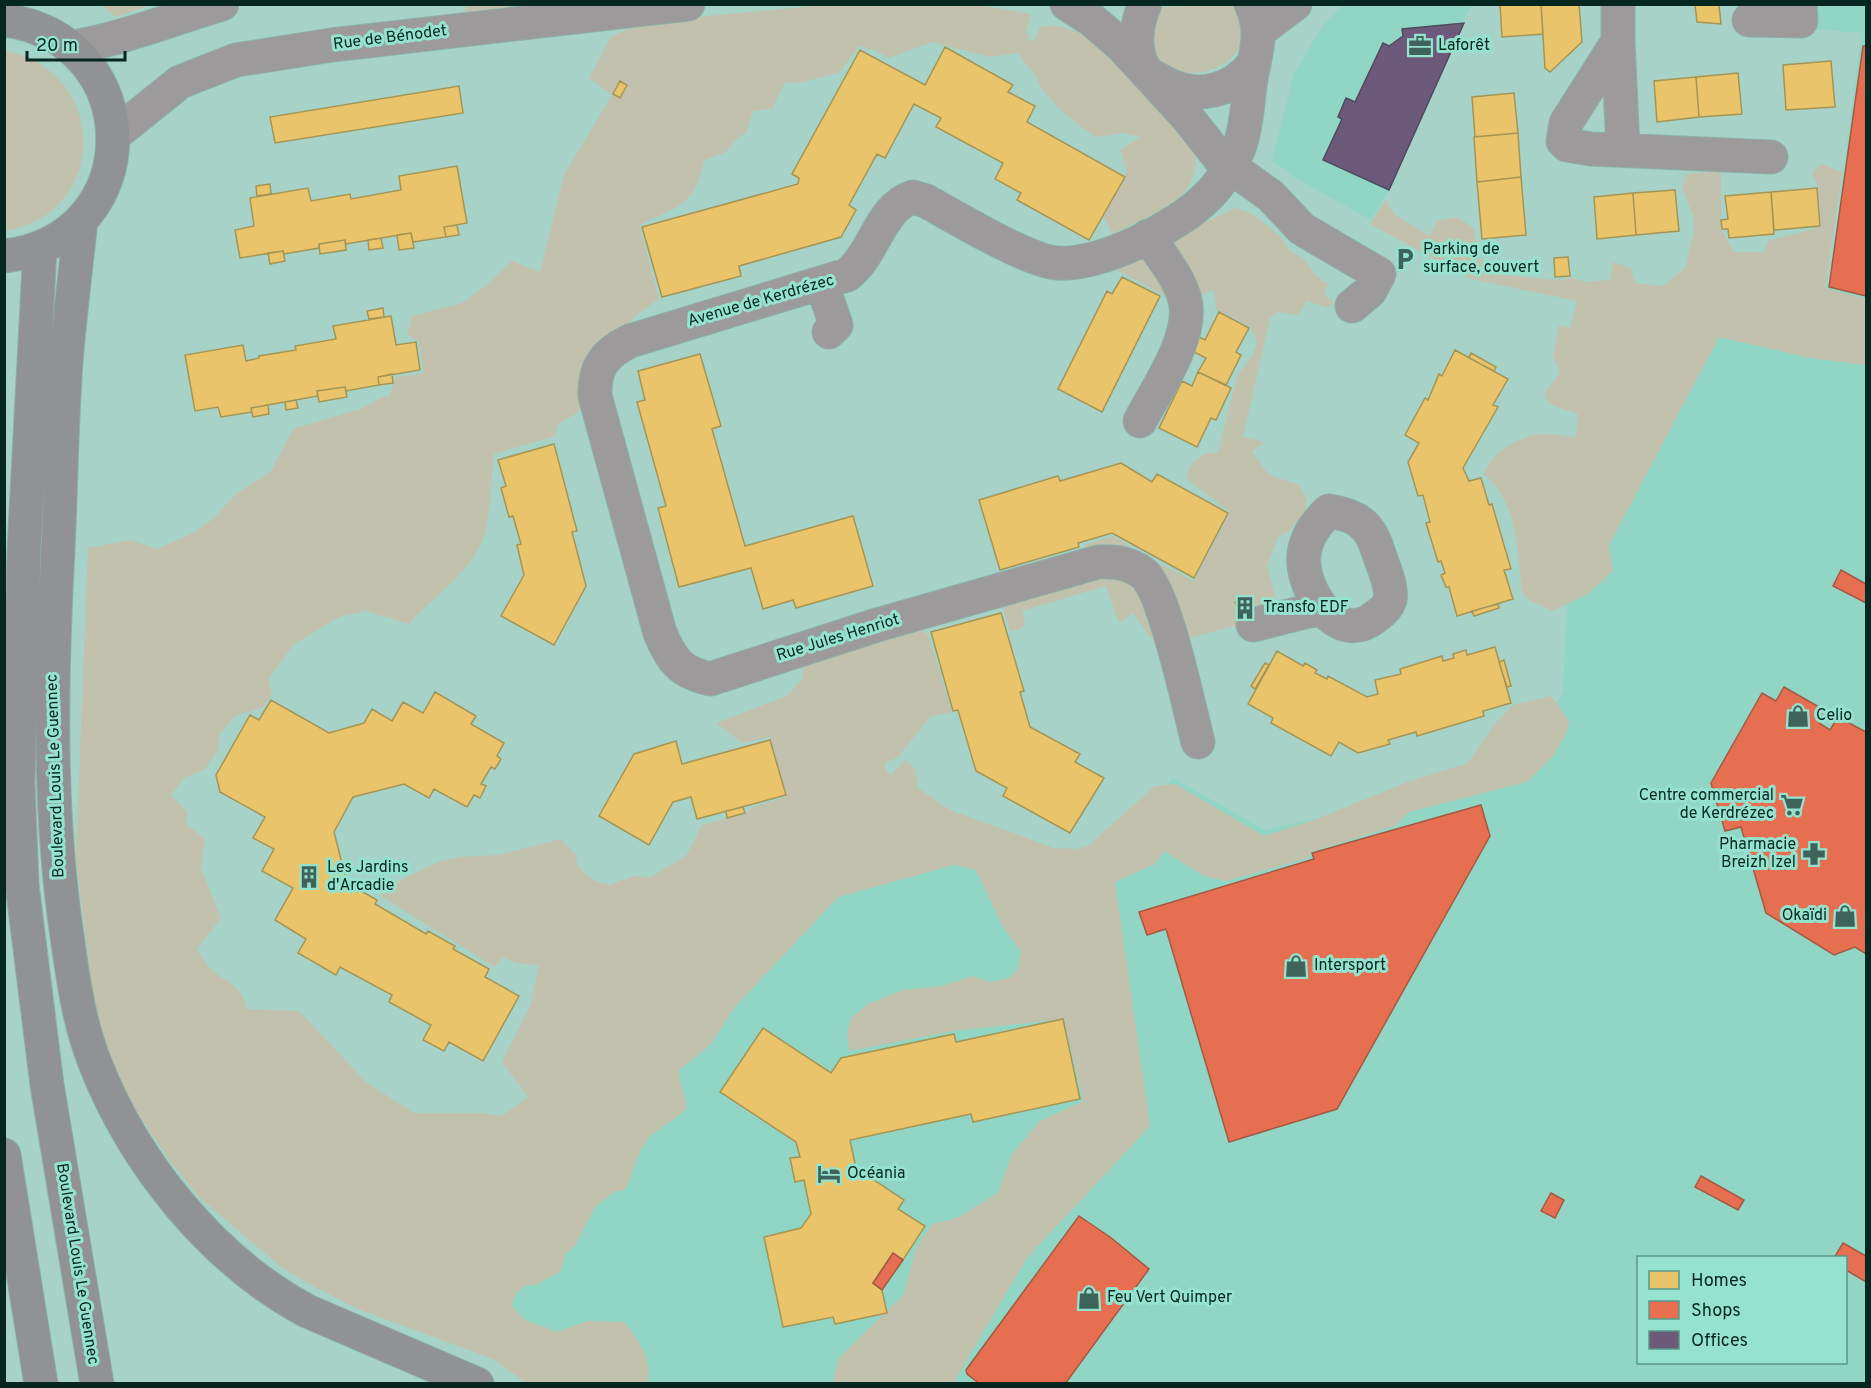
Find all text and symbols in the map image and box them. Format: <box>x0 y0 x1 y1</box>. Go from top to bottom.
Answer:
street label: Rue de Bénodet <box>332 21 448 55</box>
scale bar <box>27 24 124 62</box>
office icon: Laforêt <box>1407 33 1433 59</box>
text: 20 m <box>36 35 78 58</box>
place label: Laforêt <box>1438 36 1490 56</box>
place label: Parking de surface, couvert <box>1423 240 1539 278</box>
parking icon: Parking de surface, couvert <box>1392 246 1418 272</box>
street label: Avenue de Kerdrézec <box>685 270 837 332</box>
building icon: Transfo EDF <box>1232 595 1258 621</box>
place label: Transfo EDF <box>1263 598 1349 618</box>
street label: Rue Jules Henriot <box>774 610 902 666</box>
street label: Boulevard Louis Le Guennec <box>42 674 70 878</box>
shop icon: Celio <box>1785 703 1811 729</box>
place label: Celio <box>1816 706 1852 726</box>
place label: Centre commercial de Kerdrézec <box>1639 786 1774 824</box>
supermarket icon: Centre commercial de Kerdrézec <box>1779 792 1805 818</box>
place label: Pharmacie Breizh Izel <box>1719 835 1796 873</box>
pharmacy icon: Pharmacie Breizh Izel <box>1801 841 1827 867</box>
place label: Les Jardins d'Arcadie <box>327 858 408 896</box>
building icon: Les Jardins d'Arcadie <box>296 864 322 890</box>
shop icon: Okaïdi <box>1832 903 1858 929</box>
place label: Okaïdi <box>1782 906 1827 926</box>
shop icon: Intersport <box>1283 953 1309 979</box>
place label: Intersport <box>1314 956 1386 976</box>
hotel icon: Océania <box>816 1161 842 1187</box>
street label: Boulevard Louis Le Guennec <box>51 1162 103 1366</box>
place label: Océania <box>847 1164 905 1184</box>
legend <box>1637 1256 1847 1364</box>
text: Homes <box>1691 1270 1747 1293</box>
shop icon: Feu Vert Quimper <box>1076 1285 1102 1311</box>
place label: Feu Vert Quimper <box>1107 1288 1232 1308</box>
text: Shops <box>1691 1300 1741 1323</box>
text: Offices <box>1691 1330 1748 1353</box>

